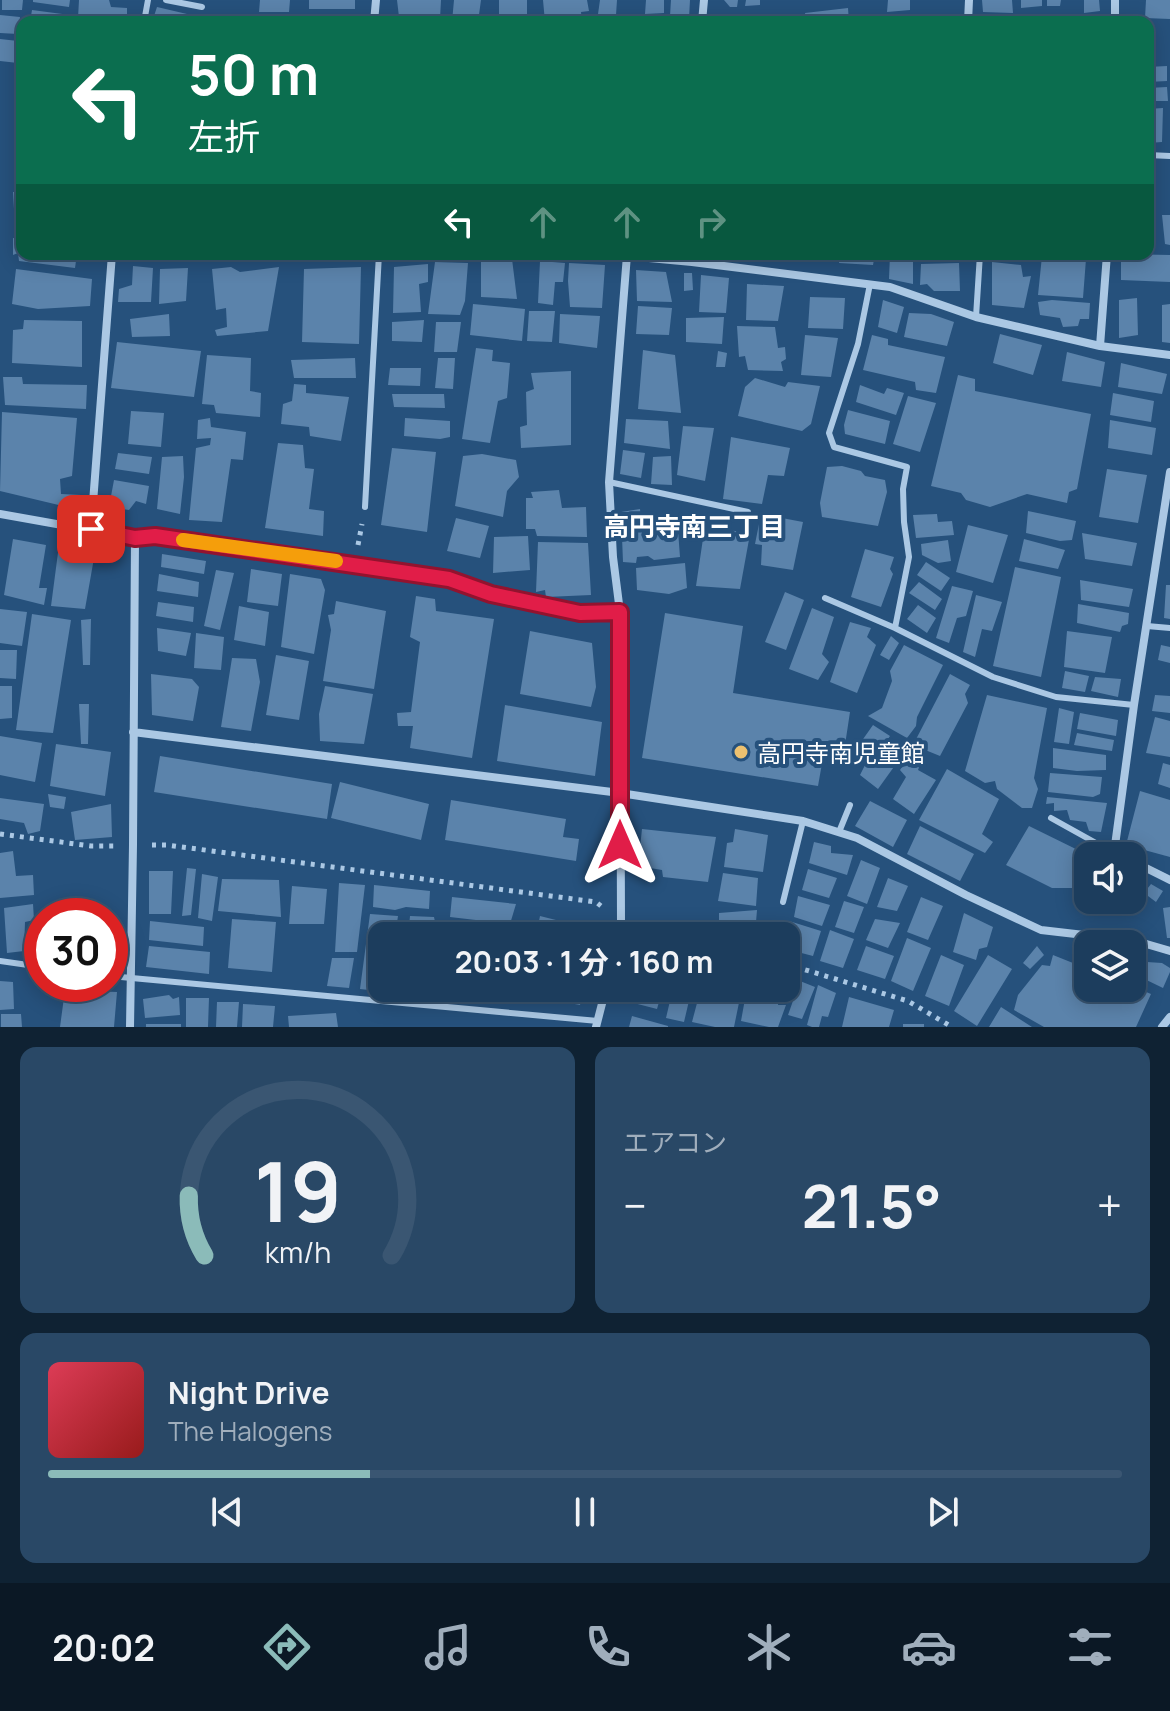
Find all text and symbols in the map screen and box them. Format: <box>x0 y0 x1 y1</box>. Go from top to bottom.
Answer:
text: 50 m <box>188 35 319 112</box>
icon: left <box>56 48 160 152</box>
text: 左折 <box>188 112 260 161</box>
icon: left <box>437 200 481 244</box>
icon: ahead <box>521 200 565 244</box>
icon: ahead <box>605 200 649 244</box>
icon: right <box>689 200 733 244</box>
pin <box>57 495 125 563</box>
icon: arrive <box>69 507 113 551</box>
district label: 高円寺南三丁目 <box>603 508 785 544</box>
place label: 高円寺南児童館 <box>757 736 925 769</box>
marker: 高円寺南児童館 <box>732 743 750 761</box>
position arrow <box>578 803 662 887</box>
map controls <box>1074 842 1146 1002</box>
button: sound <box>1074 842 1146 914</box>
speed limit sign: 30 <box>24 898 128 1002</box>
button: layers <box>1074 930 1146 1002</box>
text: 20:03 · 1 分 · 160 m <box>455 941 713 982</box>
text: エアコン <box>623 1124 727 1160</box>
text: 19 <box>253 1133 342 1247</box>
text: 21.5° <box>802 1164 942 1246</box>
text: − <box>623 1175 647 1235</box>
text: + <box>1097 1175 1122 1235</box>
text: km/h <box>264 1233 331 1272</box>
text: Night Drive <box>168 1372 330 1413</box>
text: The Halogens <box>168 1413 332 1449</box>
icon: previous <box>205 1490 249 1534</box>
icon: pause <box>563 1490 607 1534</box>
icon: next <box>921 1490 965 1534</box>
icon: directions <box>259 1619 315 1675</box>
icon: music <box>420 1619 476 1675</box>
icon: phone <box>580 1619 636 1675</box>
icon: climate <box>741 1619 797 1675</box>
icon: car <box>901 1619 957 1675</box>
icon: filters <box>1062 1619 1118 1675</box>
text: 20:02 <box>52 1623 155 1672</box>

